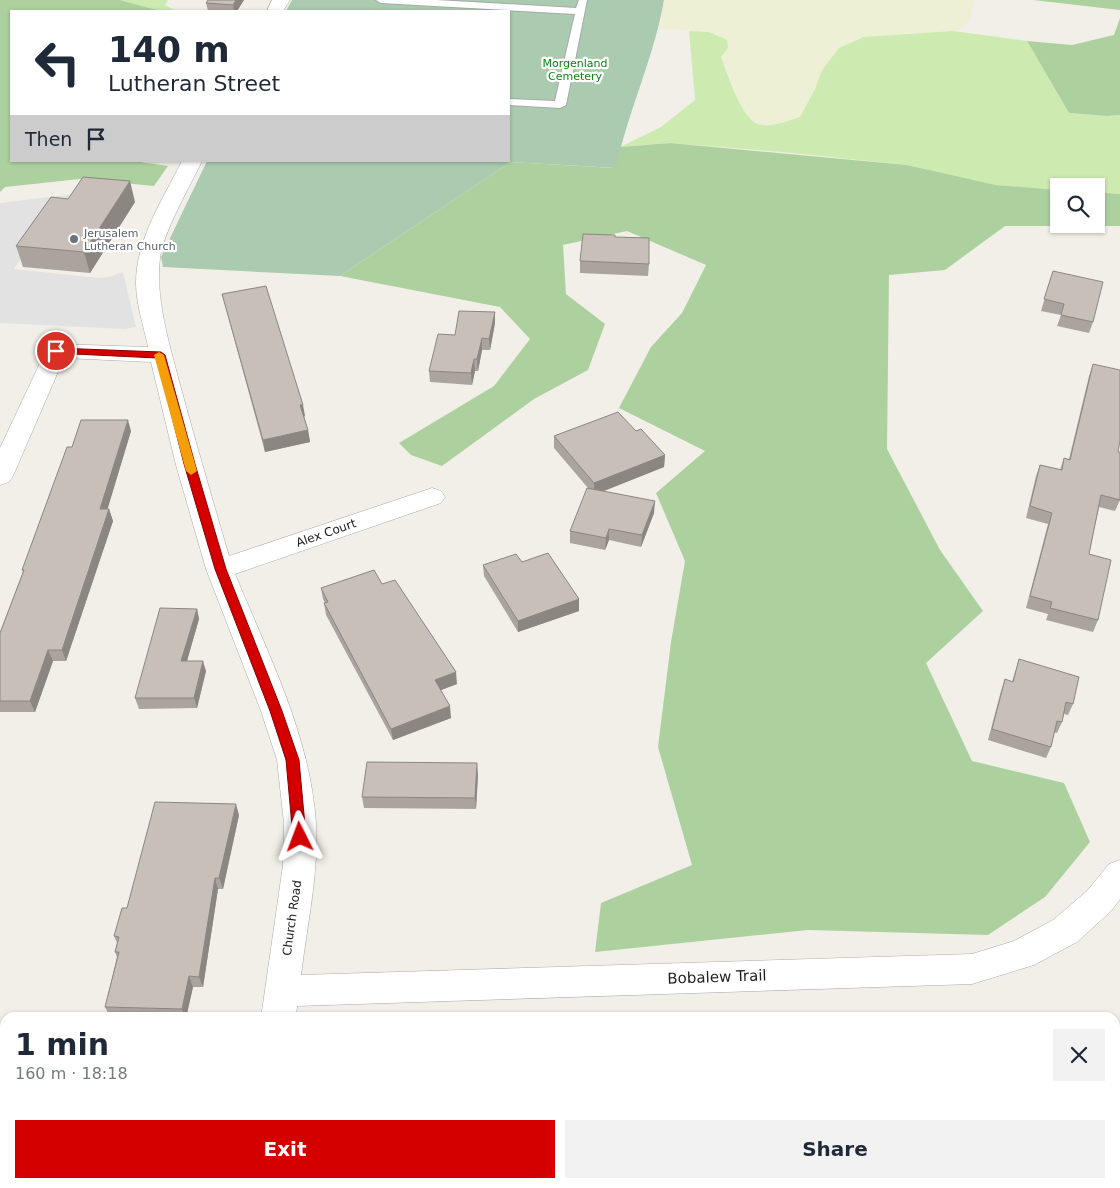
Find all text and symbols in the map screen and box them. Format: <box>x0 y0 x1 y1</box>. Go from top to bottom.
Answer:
icon: left <box>25 30 90 95</box>
text: 140 m <box>108 30 230 70</box>
park label: Morgenland Cemetery <box>542 57 608 83</box>
text: Lutheran Street <box>108 71 280 96</box>
icon: arrive <box>82 125 110 153</box>
text: Then <box>25 128 72 150</box>
map controls <box>1050 178 1105 233</box>
button: search <box>1050 178 1105 233</box>
place label: Jerusalem Lutheran Church <box>83 227 176 253</box>
marker: Jerusalem Lutheran Church <box>68 233 80 245</box>
pin <box>35 330 77 372</box>
icon: arrive <box>42 337 70 365</box>
street label: Alex Court <box>294 516 358 550</box>
position arrow <box>273 810 325 862</box>
street label: Church Road <box>280 879 304 957</box>
street label: Bobalew Trail <box>667 966 767 988</box>
text: 1 min <box>15 1027 109 1062</box>
button: close <box>1053 1029 1105 1081</box>
text: 160 m · 18:18 <box>15 1064 128 1083</box>
button: Exit <box>15 1120 555 1178</box>
button: Share <box>565 1120 1105 1178</box>

